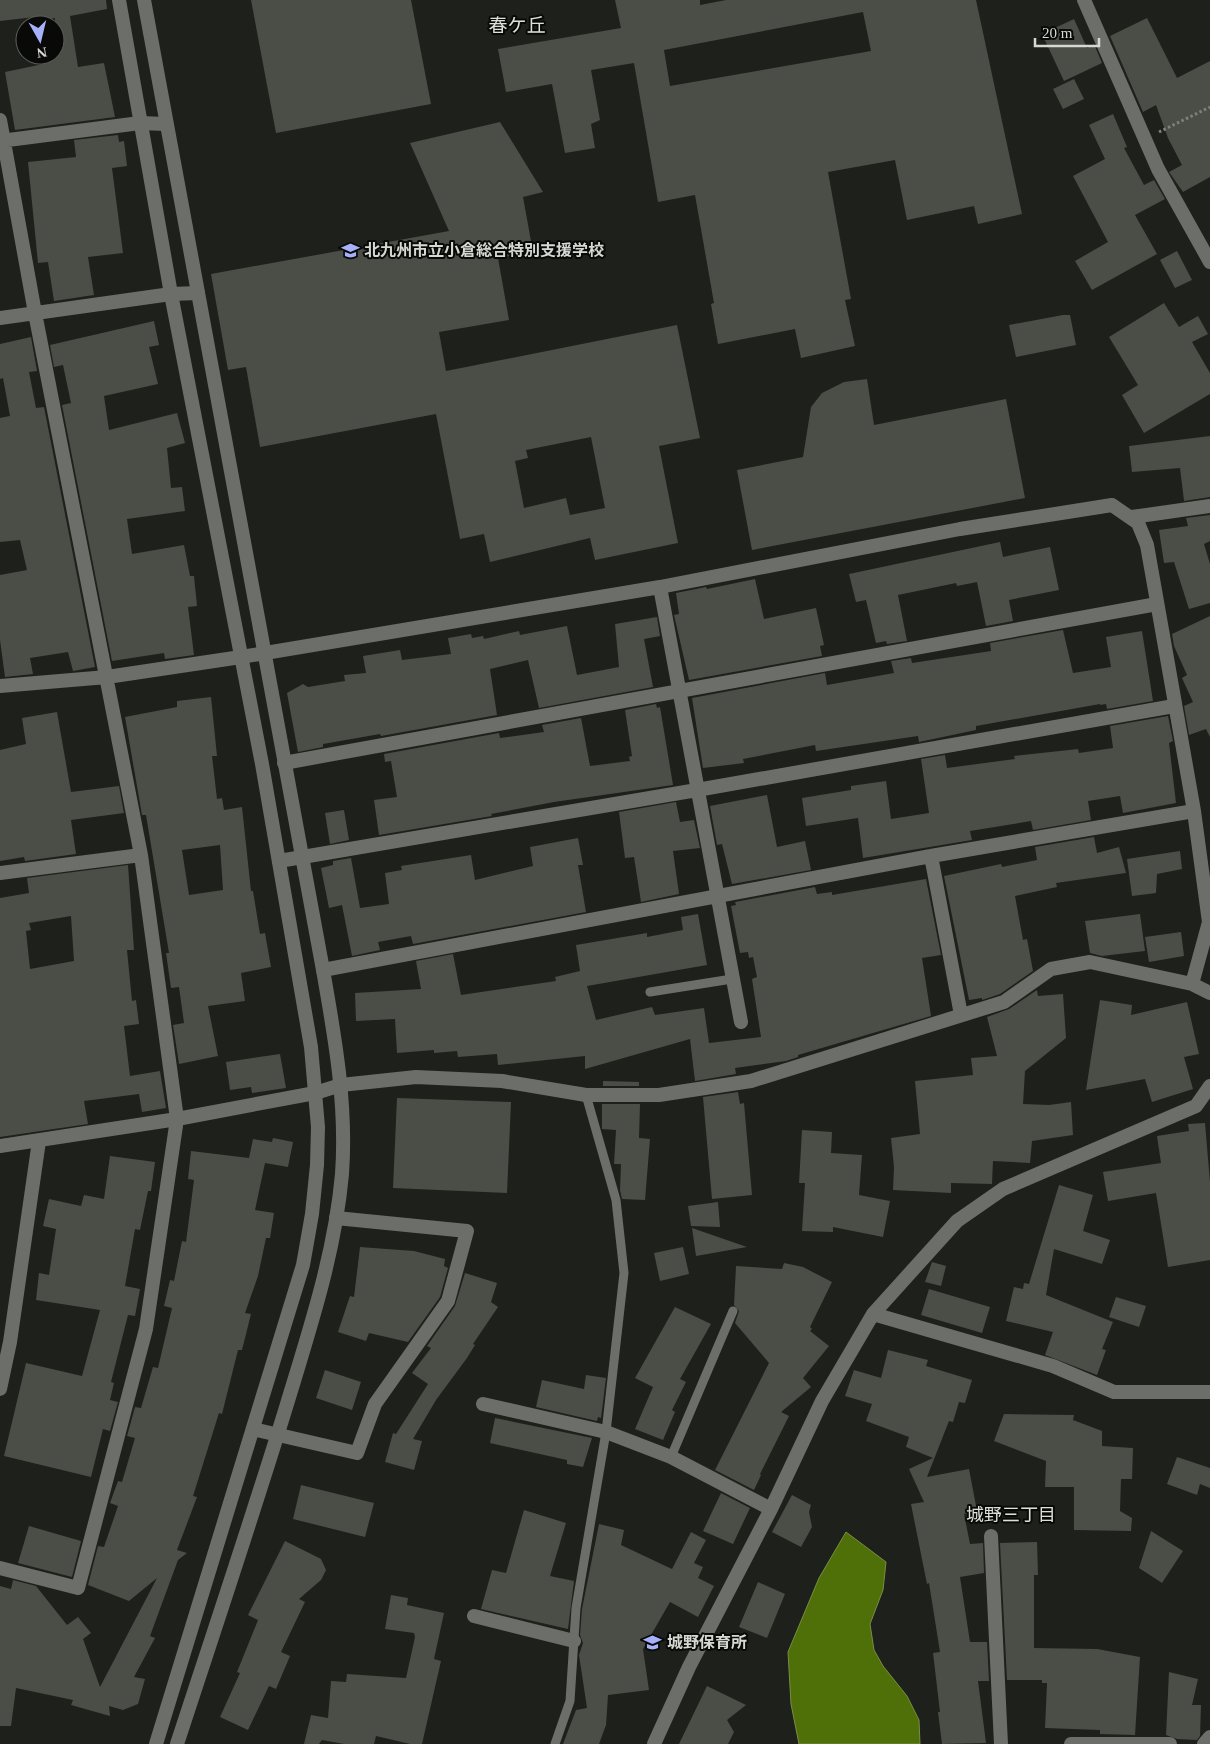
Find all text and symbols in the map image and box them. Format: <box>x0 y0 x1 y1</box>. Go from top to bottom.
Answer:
north arrow <box>15 15 65 65</box>
district label: 春ケ丘 <box>488 15 546 36</box>
scale bar <box>1035 15 1099 47</box>
text: 20 m <box>1042 25 1073 41</box>
text: N <box>36 44 48 61</box>
school or university icon: 北九州市立小倉総合特別支援学校 <box>340 240 360 260</box>
place label: 北九州市立小倉総合特別支援学校 <box>364 241 604 259</box>
district label: 城野三丁目 <box>966 1505 1056 1525</box>
school or university icon: 城野保育所 <box>643 1632 663 1652</box>
place label: 城野保育所 <box>667 1633 747 1651</box>

